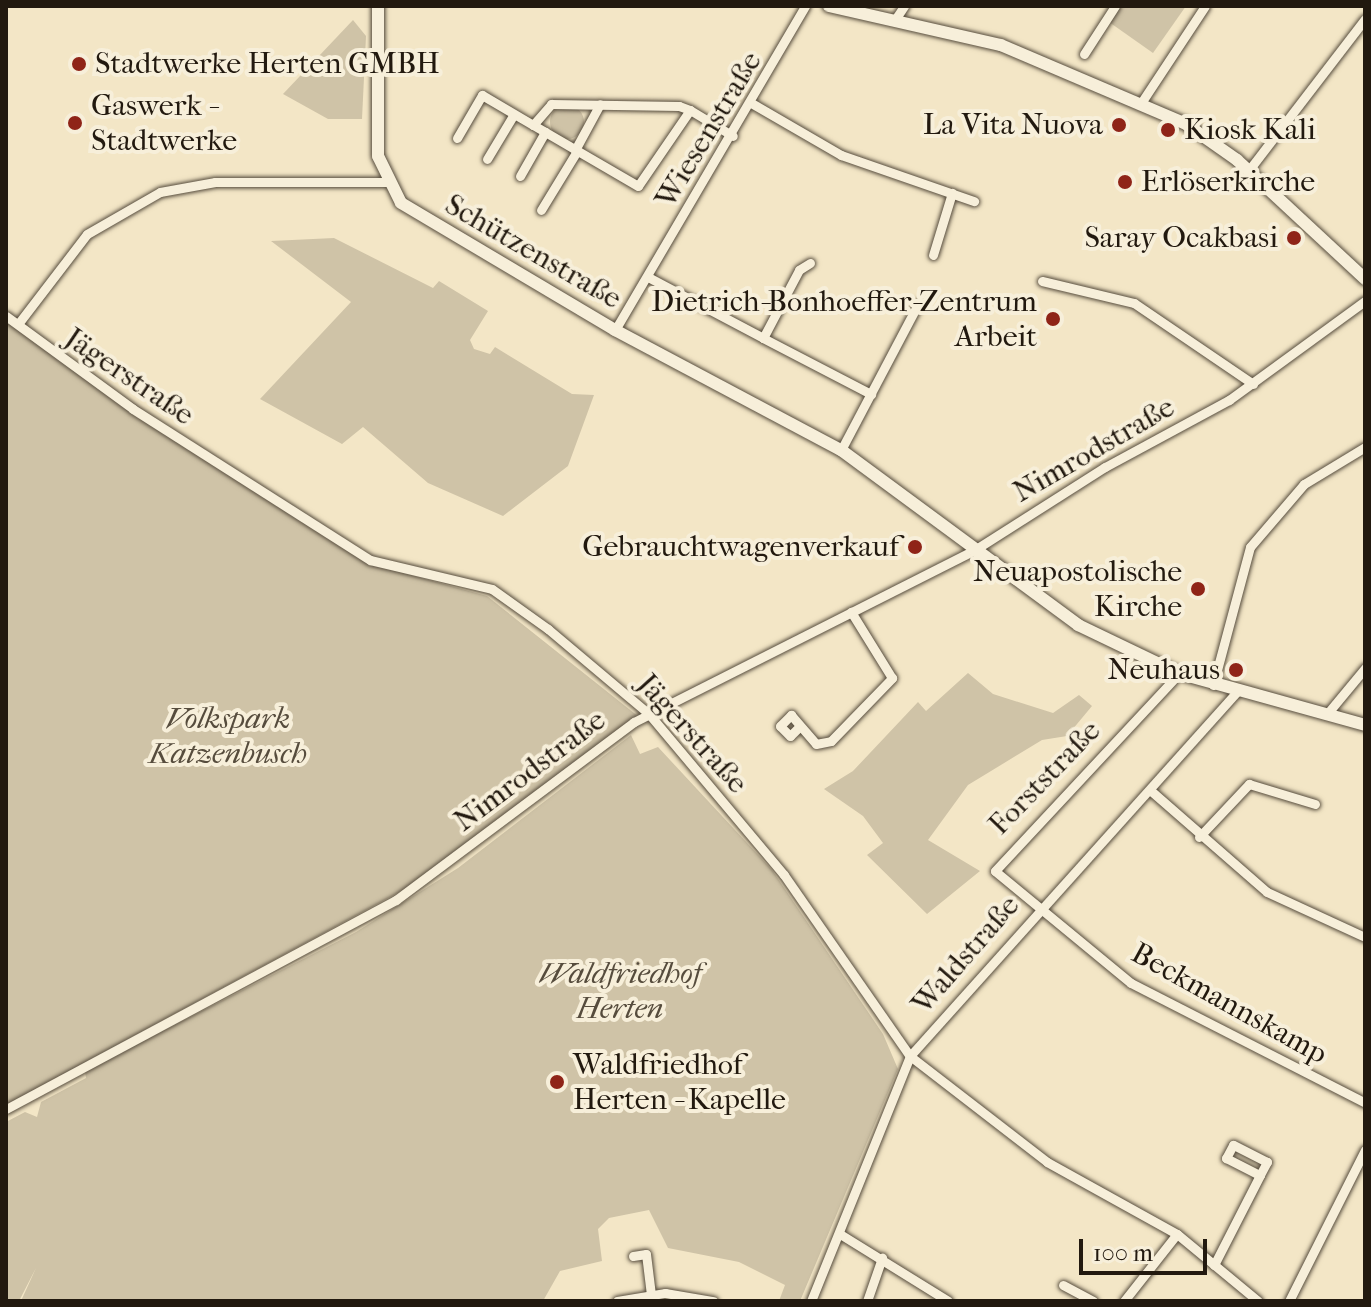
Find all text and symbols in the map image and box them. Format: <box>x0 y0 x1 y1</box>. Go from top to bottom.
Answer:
street label: Wiesenstraße <box>648 45 770 215</box>
place label: Stadtwerke Herten GMBH <box>95 46 440 82</box>
marker: Stadtwerke Herten GMBH <box>70 55 88 73</box>
place label: Gaswerk - Stadtwerke <box>91 88 237 158</box>
place label: La Vita Nuova <box>923 107 1103 143</box>
place label: Kiosk Kali <box>1184 112 1316 148</box>
marker: Gaswerk - Stadtwerke <box>66 114 84 132</box>
marker: La Vita Nuova <box>1110 116 1128 134</box>
marker: Kiosk Kali <box>1159 121 1177 139</box>
place label: Erlöserkirche <box>1141 164 1315 200</box>
marker: Erlöserkirche <box>1116 173 1134 191</box>
street label: Schützenstraße <box>438 187 628 317</box>
place label: Saray Ocakbasi <box>1084 220 1278 256</box>
marker: Saray Ocakbasi <box>1285 229 1303 247</box>
place label: Dietrich-Bonhoeffer-Zentrum Arbeit <box>651 284 1037 354</box>
marker: Dietrich-Bonhoeffer-Zentrum Arbeit <box>1044 310 1062 328</box>
street label: Jägerstraße <box>58 321 200 433</box>
street label: Nimrodstraße <box>1007 389 1181 511</box>
place label: Gebrauchtwagenverkauf <box>582 529 899 565</box>
marker: Gebrauchtwagenverkauf <box>906 538 924 556</box>
place label: Neuapostolische Kirche <box>973 554 1182 624</box>
marker: Neuapostolische Kirche <box>1189 580 1207 598</box>
place label: Neuhaus <box>1107 652 1220 688</box>
marker: Neuhaus <box>1227 661 1245 679</box>
street label: Jägerstraße <box>629 667 755 801</box>
park label: Volkspark Katzenbusch <box>149 701 307 772</box>
street label: Nimrodstraße <box>447 702 613 840</box>
street label: Forststraße <box>982 713 1108 843</box>
street label: Waldstraße <box>905 888 1027 1022</box>
street label: Beckmannskamp <box>1125 935 1333 1073</box>
park label: Waldfriedhof Herten <box>539 956 701 1026</box>
place label: Waldfriedhof Herten - Kapelle <box>573 1047 786 1118</box>
marker: Waldfriedhof Herten - Kapelle <box>548 1073 566 1091</box>
scale bar <box>1083 1223 1211 1273</box>
text: 100 m <box>1093 1239 1153 1267</box>

